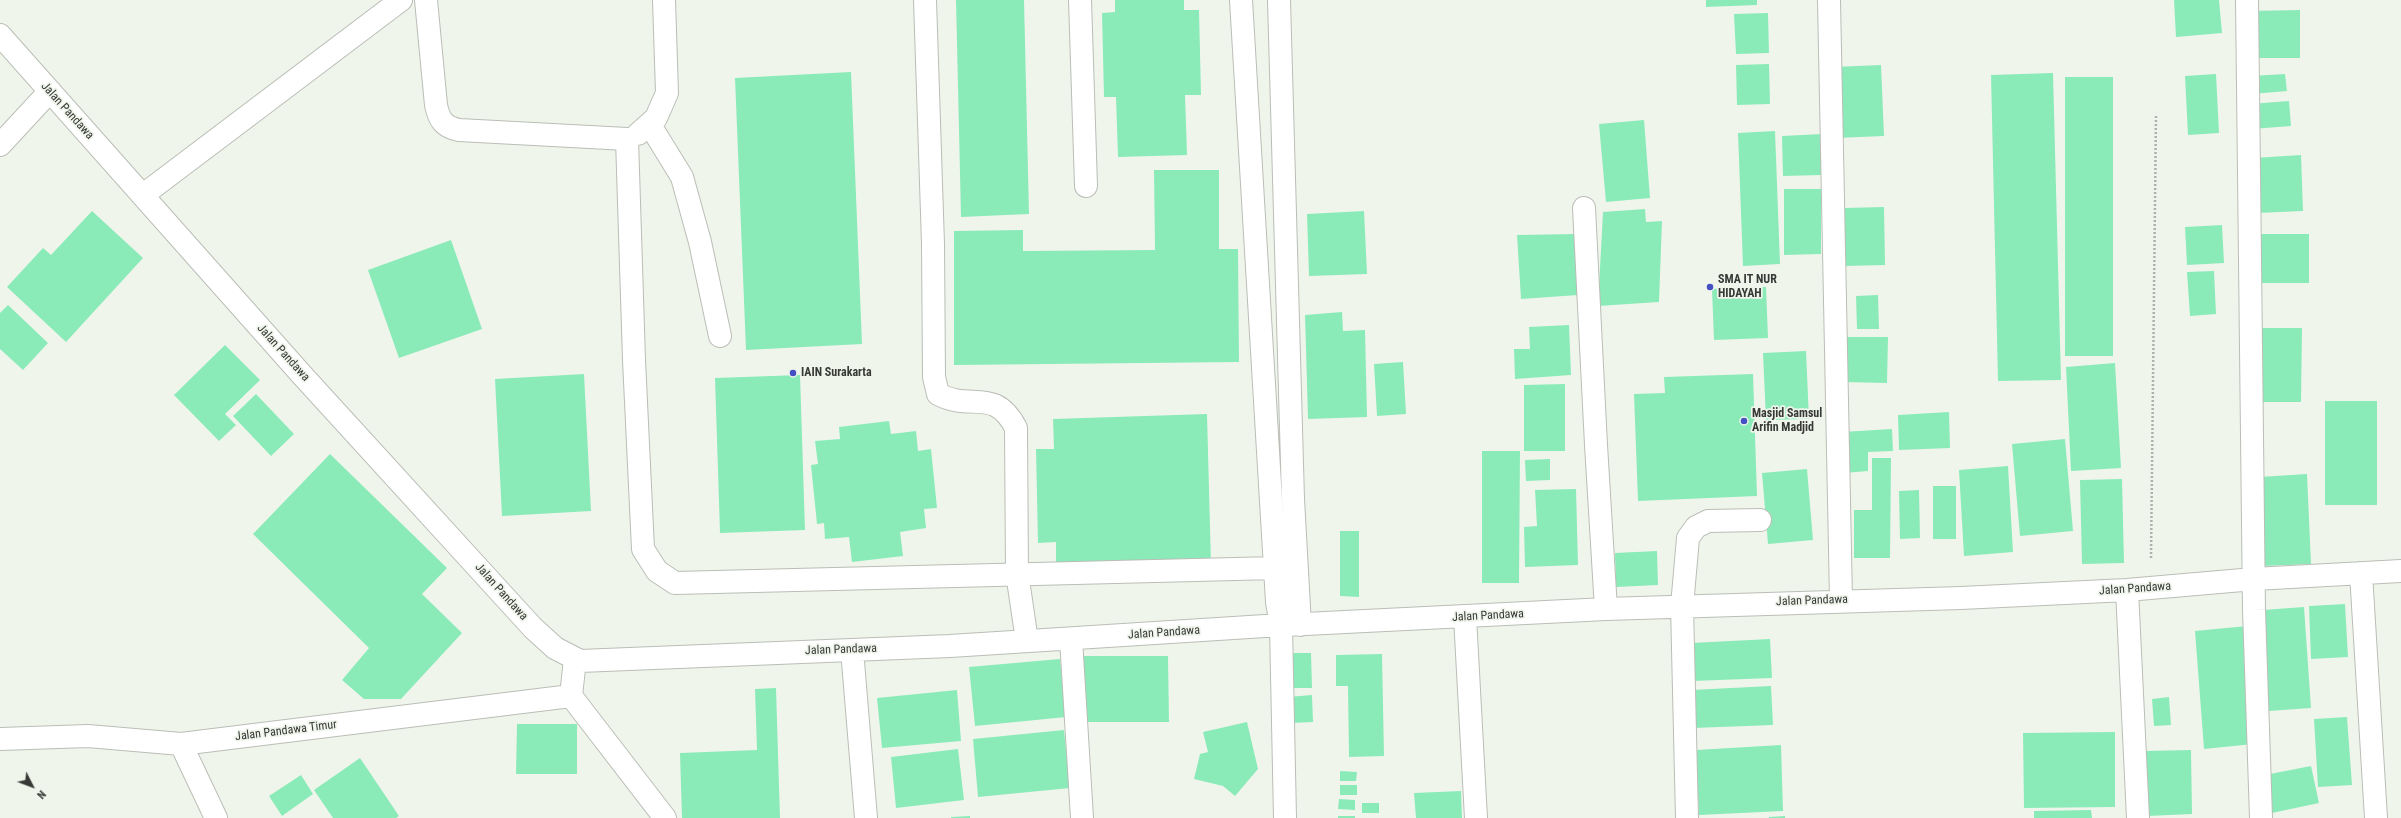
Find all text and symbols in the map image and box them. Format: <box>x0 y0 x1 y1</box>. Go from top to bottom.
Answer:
street label: Jalan Pandawa <box>38 79 96 143</box>
place label: SMA IT NUR HIDAYAH <box>1718 273 1777 301</box>
marker: SMA IT NUR HIDAYAH <box>1705 282 1715 292</box>
street label: Jalan Pandawa <box>254 321 312 385</box>
place label: IAIN Surakarta <box>801 366 872 380</box>
marker: IAIN Surakarta <box>788 368 798 378</box>
place label: Masjid Samsul Arifin Madjid <box>1752 407 1822 435</box>
marker: Masjid Samsul Arifin Madjid <box>1739 416 1749 426</box>
street label: Jalan Pandawa <box>472 560 530 624</box>
street label: Jalan Pandawa <box>2099 579 2171 599</box>
street label: Jalan Pandawa <box>1776 593 1848 609</box>
street label: Jalan Pandawa <box>1452 607 1524 625</box>
street label: Jalan Pandawa <box>1128 623 1200 643</box>
street label: Jalan Pandawa <box>805 642 877 658</box>
street label: Jalan Pandawa Timur <box>234 718 338 744</box>
north arrow <box>12 766 52 806</box>
text: N <box>34 788 48 801</box>

